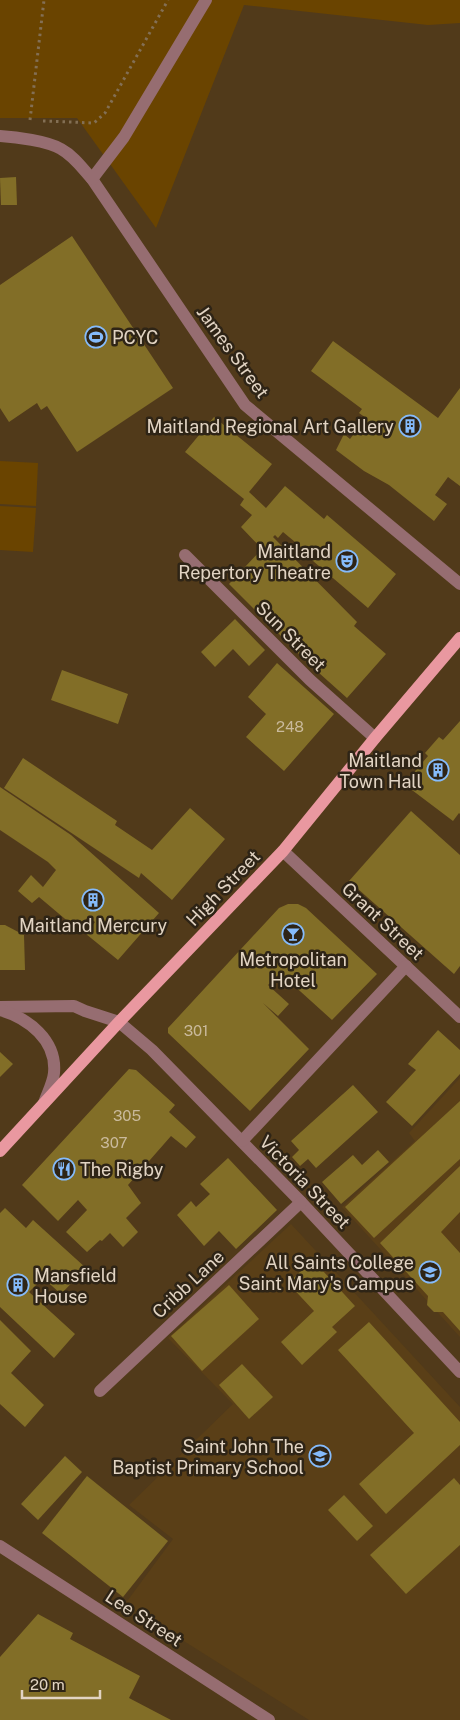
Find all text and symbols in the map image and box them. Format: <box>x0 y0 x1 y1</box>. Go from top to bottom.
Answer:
street label: James Street <box>193 302 273 402</box>
sports icon: PCYC <box>84 325 108 349</box>
place label: PCYC <box>112 327 158 348</box>
building icon: Maitland Regional Art Gallery <box>398 414 422 438</box>
place label: Maitland Regional Art Gallery <box>147 416 394 437</box>
place label: Maitland Repertory Theatre <box>178 541 331 583</box>
theatre icon: Maitland Repertory Theatre <box>335 549 359 573</box>
street label: Sun Street <box>252 597 330 675</box>
house number: 248 <box>276 718 304 735</box>
place label: Maitland Town Hall <box>339 750 422 792</box>
building icon: Maitland Town Hall <box>426 758 450 782</box>
street label: High Street <box>182 846 264 930</box>
street label: Grant Street <box>338 878 428 964</box>
building icon: Maitland Mercury <box>81 888 105 912</box>
place label: Maitland Mercury <box>19 915 167 936</box>
bar icon: Metropolitan Hotel <box>281 922 305 946</box>
place label: Metropolitan Hotel <box>239 949 347 991</box>
house number: 301 <box>184 1022 208 1039</box>
house number: 305 <box>113 1107 141 1124</box>
street label: Victoria Street <box>255 1131 355 1233</box>
house number: 307 <box>100 1134 128 1151</box>
restaurant icon: The Rigby <box>52 1157 76 1181</box>
place label: The Rigby <box>80 1159 164 1180</box>
street label: Cribb Lane <box>148 1246 228 1322</box>
place label: All Saints College Saint Mary's Campus <box>239 1252 414 1294</box>
school or university icon: All Saints College Saint Mary's Campus <box>418 1260 442 1284</box>
place label: Mansfield House <box>34 1265 117 1307</box>
building icon: Mansfield House <box>6 1273 30 1297</box>
place label: Saint John The Baptist Primary School <box>112 1436 304 1478</box>
school or university icon: Saint John The Baptist Primary School <box>308 1444 332 1468</box>
street label: Lee Street <box>102 1585 186 1651</box>
scale bar <box>22 1668 100 1700</box>
text: 20 m <box>30 1676 65 1693</box>

